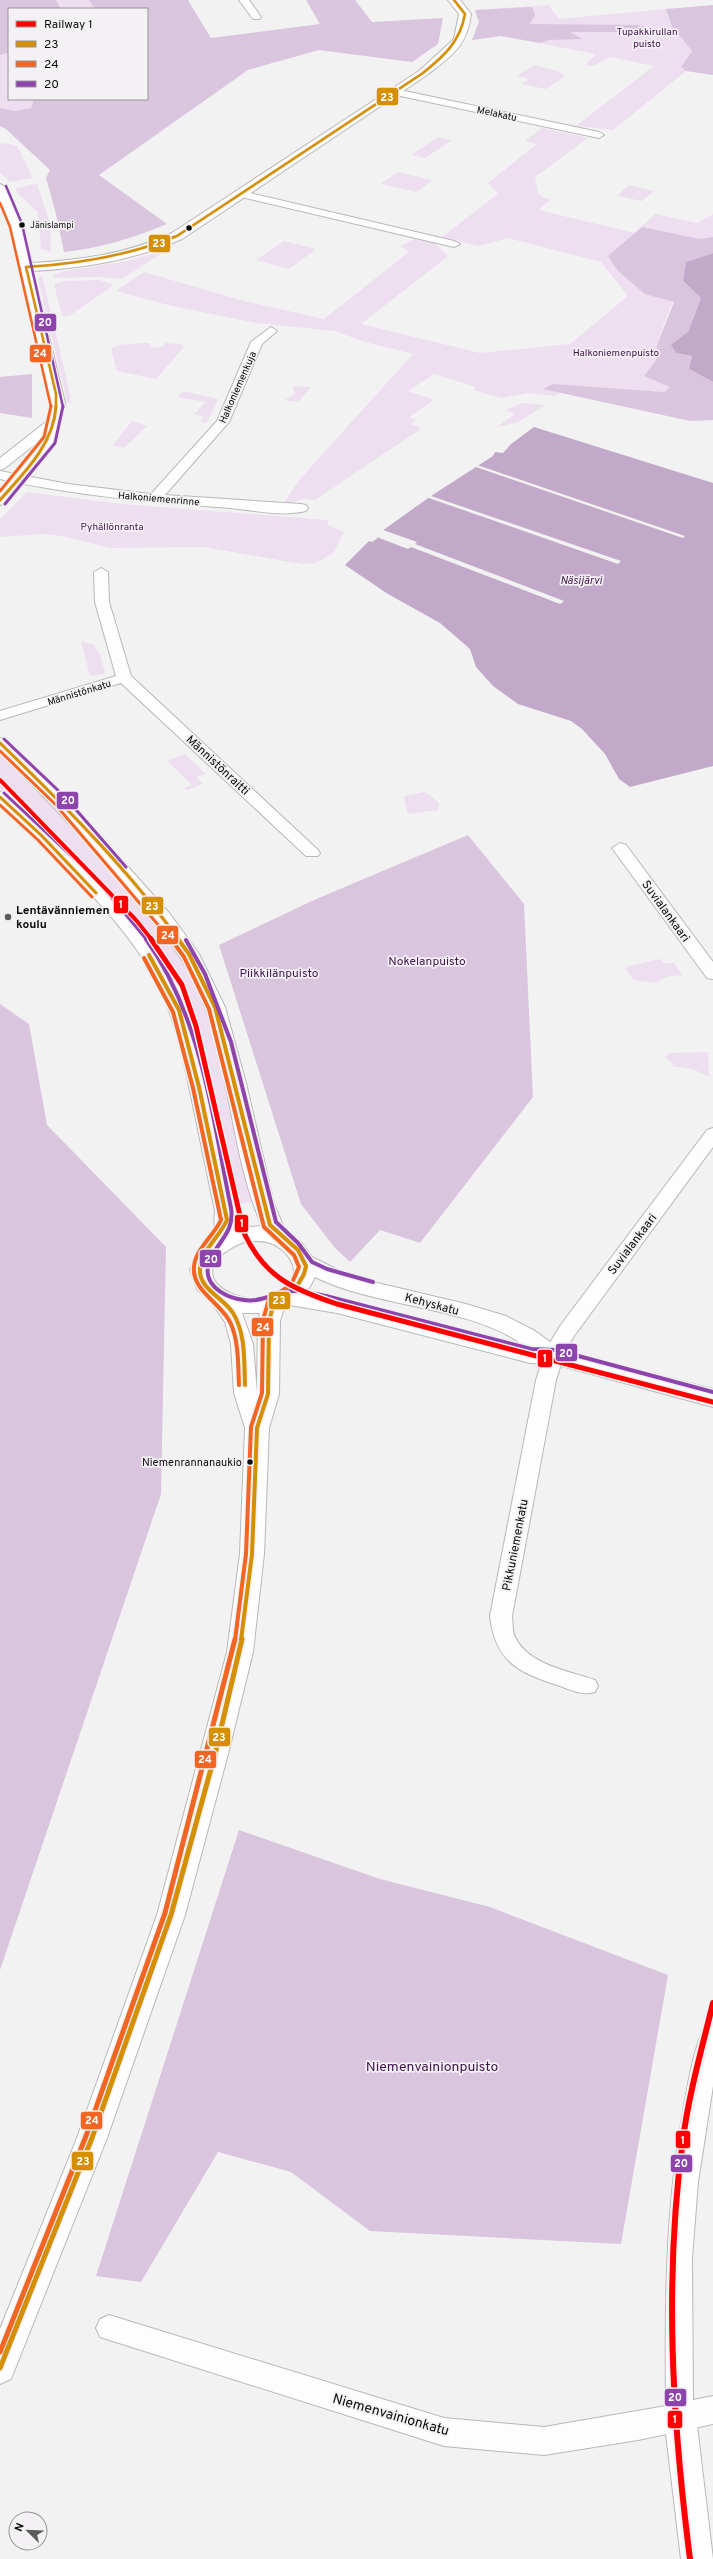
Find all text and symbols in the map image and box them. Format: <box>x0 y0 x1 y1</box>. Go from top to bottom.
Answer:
legend <box>8 8 148 100</box>
text: Railway 1 <box>44 17 93 33</box>
park label: Tupakkirullan puisto <box>616 26 678 51</box>
text: 23 <box>44 37 59 53</box>
text: 24 <box>44 57 59 73</box>
text: 20 <box>44 77 59 93</box>
line badge: 23 <box>376 87 399 106</box>
text: 23 <box>380 91 394 105</box>
street label: Melakatu <box>475 104 518 125</box>
marker: Jänislampi <box>17 220 27 230</box>
place label: Jänislampi <box>30 220 74 231</box>
unlabelled marker <box>184 223 194 233</box>
line badge: 23 <box>148 234 171 253</box>
text: 23 <box>152 237 166 251</box>
line badge: 20 <box>34 313 57 332</box>
text: 20 <box>38 316 52 330</box>
line badge: 24 <box>29 344 52 363</box>
text: 24 <box>33 347 47 361</box>
park label: Halkoniemenpuisto <box>573 347 660 360</box>
street label: Halkoniemenkuja <box>217 350 260 426</box>
street label: Halkoniemenrinne <box>117 489 200 510</box>
park label: Pyhällönranta <box>81 521 143 534</box>
water label: Näsijärvi <box>560 574 603 588</box>
street label: Männistönkatu <box>46 678 113 709</box>
street label: Männistönraitti <box>182 732 253 799</box>
line badge: 20 <box>56 791 79 810</box>
text: 20 <box>61 794 75 808</box>
street label: Suvialankaari <box>637 878 693 946</box>
line badge: 1 <box>113 895 129 914</box>
line badge: 23 <box>141 896 164 915</box>
text: 1 <box>119 898 123 912</box>
text: 23 <box>145 900 159 914</box>
place label: Lentävänniemen koulu <box>16 903 110 933</box>
marker: Lentävänniemen koulu <box>3 912 13 922</box>
line badge: 24 <box>156 925 179 945</box>
text: 24 <box>161 929 175 943</box>
park label: Nokelanpuisto <box>388 954 466 970</box>
park label: Piikkilänpuisto <box>239 966 319 982</box>
street label: Suvialankaari <box>605 1211 661 1278</box>
line badge: 1 <box>234 1214 249 1233</box>
text: 1 <box>240 1217 244 1231</box>
line badge: 20 <box>199 1249 222 1268</box>
text: 20 <box>204 1253 218 1267</box>
street label: Kehyskatu <box>403 1290 461 1320</box>
line badge: 23 <box>268 1291 291 1310</box>
text: 23 <box>272 1294 286 1308</box>
line badge: 24 <box>251 1317 274 1337</box>
text: 24 <box>256 1321 270 1335</box>
line badge: 20 <box>555 1343 578 1362</box>
text: 20 <box>559 1347 573 1361</box>
line badge: 1 <box>537 1349 553 1368</box>
text: 1 <box>543 1352 547 1366</box>
place label: Niemenrannanaukio <box>142 1456 242 1470</box>
marker: Niemenrannanaukio <box>245 1457 255 1467</box>
street label: Pikkuniemenkatu <box>499 1498 533 1592</box>
line badge: 23 <box>208 1727 231 1747</box>
text: 23 <box>212 1731 226 1745</box>
line badge: 24 <box>194 1750 217 1769</box>
text: 24 <box>198 1753 212 1767</box>
park label: Niemenvainionpuisto <box>366 2059 498 2076</box>
line badge: 24 <box>80 2111 103 2130</box>
text: 24 <box>85 2114 99 2128</box>
line badge: 1 <box>675 2130 691 2149</box>
text: 1 <box>681 2134 685 2148</box>
line badge: 23 <box>71 2151 94 2171</box>
line badge: 20 <box>670 2154 693 2173</box>
text: 23 <box>76 2155 90 2169</box>
text: 20 <box>674 2157 688 2171</box>
line badge: 20 <box>664 2388 687 2407</box>
street label: Niemenvainionkatu <box>330 2391 451 2440</box>
text: 20 <box>668 2391 682 2405</box>
line badge: 1 <box>667 2410 683 2429</box>
text: 1 <box>673 2413 677 2427</box>
north arrow <box>8 2511 48 2551</box>
text: N <box>12 2521 28 2534</box>

